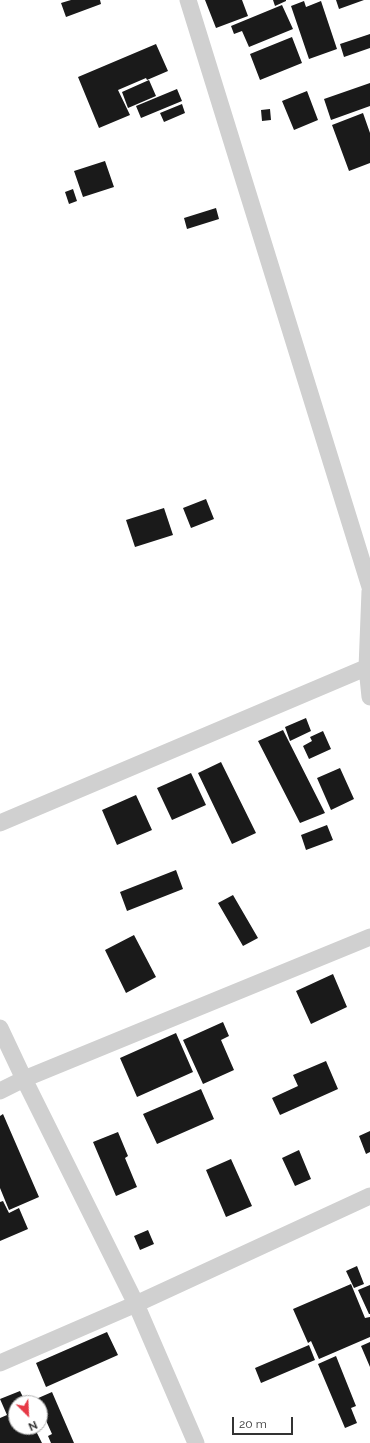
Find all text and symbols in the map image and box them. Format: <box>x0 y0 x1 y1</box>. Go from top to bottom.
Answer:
north arrow <box>8 1395 48 1435</box>
scale bar <box>234 1409 295 1435</box>
text: 20 m <box>239 1417 267 1431</box>
text: N <box>26 1418 39 1433</box>

